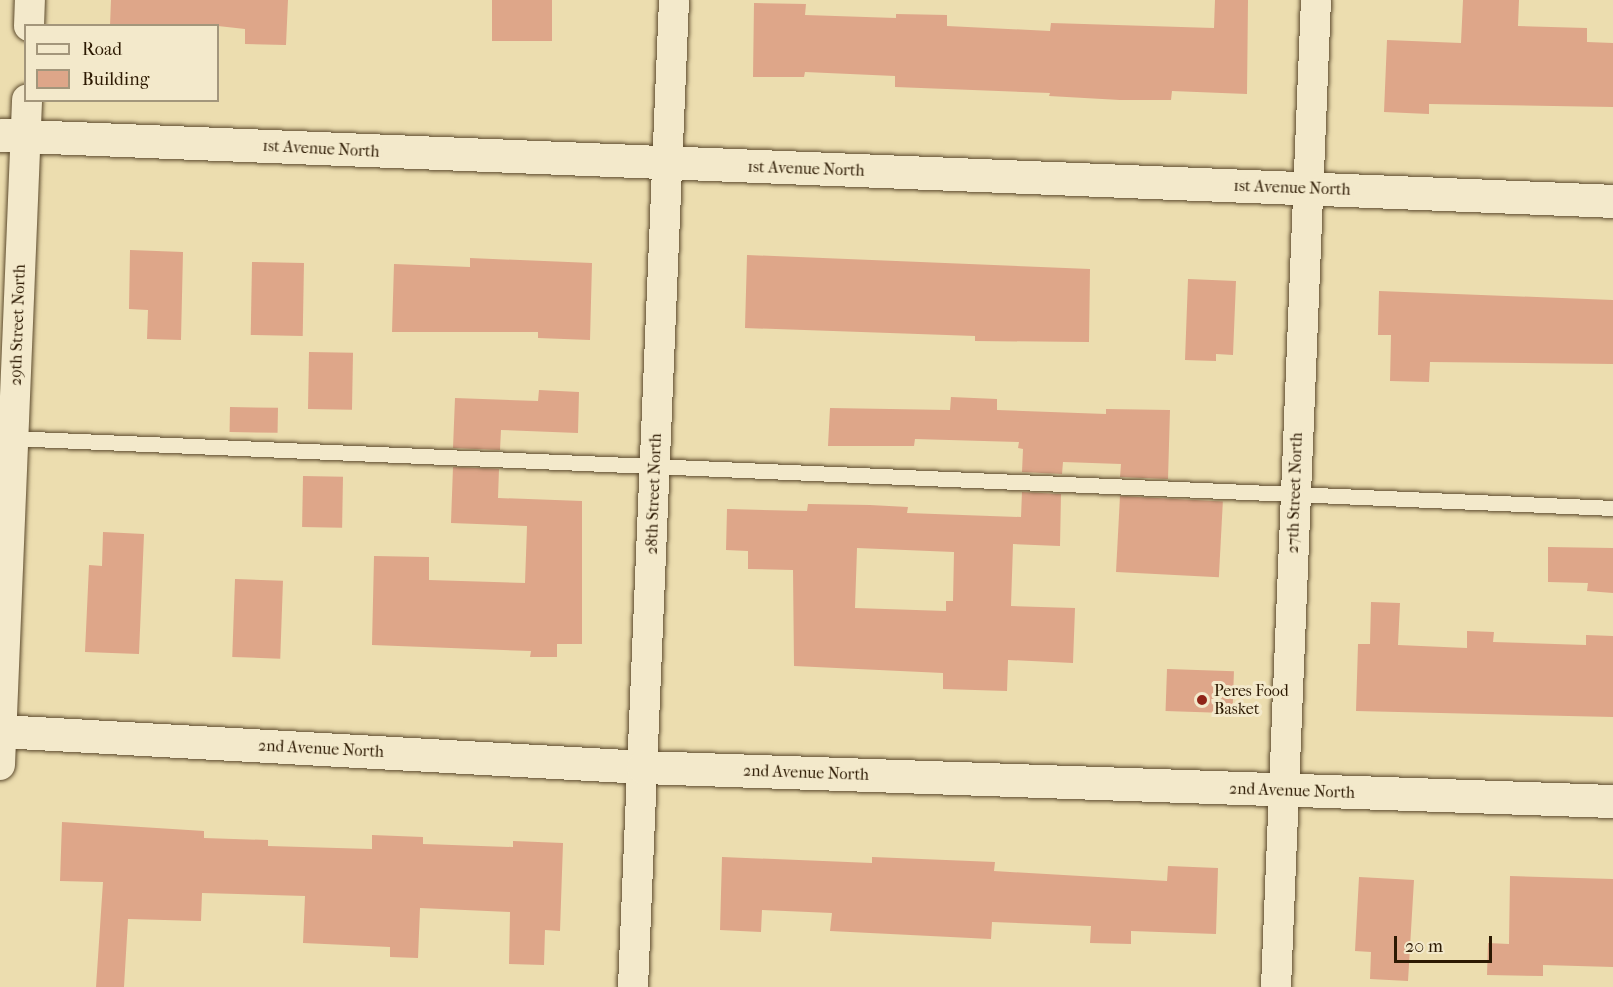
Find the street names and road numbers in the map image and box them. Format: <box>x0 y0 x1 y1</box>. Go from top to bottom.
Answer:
street label: 1st Avenue North <box>262 136 380 162</box>
street label: 1st Avenue North <box>747 157 865 181</box>
street label: 1st Avenue North <box>1233 176 1351 200</box>
street label: 29th Street North <box>6 264 30 386</box>
street label: 27th Street North <box>1283 432 1307 554</box>
street label: 28th Street North <box>642 433 666 555</box>
street label: 2nd Avenue North <box>258 736 384 762</box>
street label: 2nd Avenue North <box>743 761 869 785</box>
street label: 2nd Avenue North <box>1229 779 1355 803</box>

